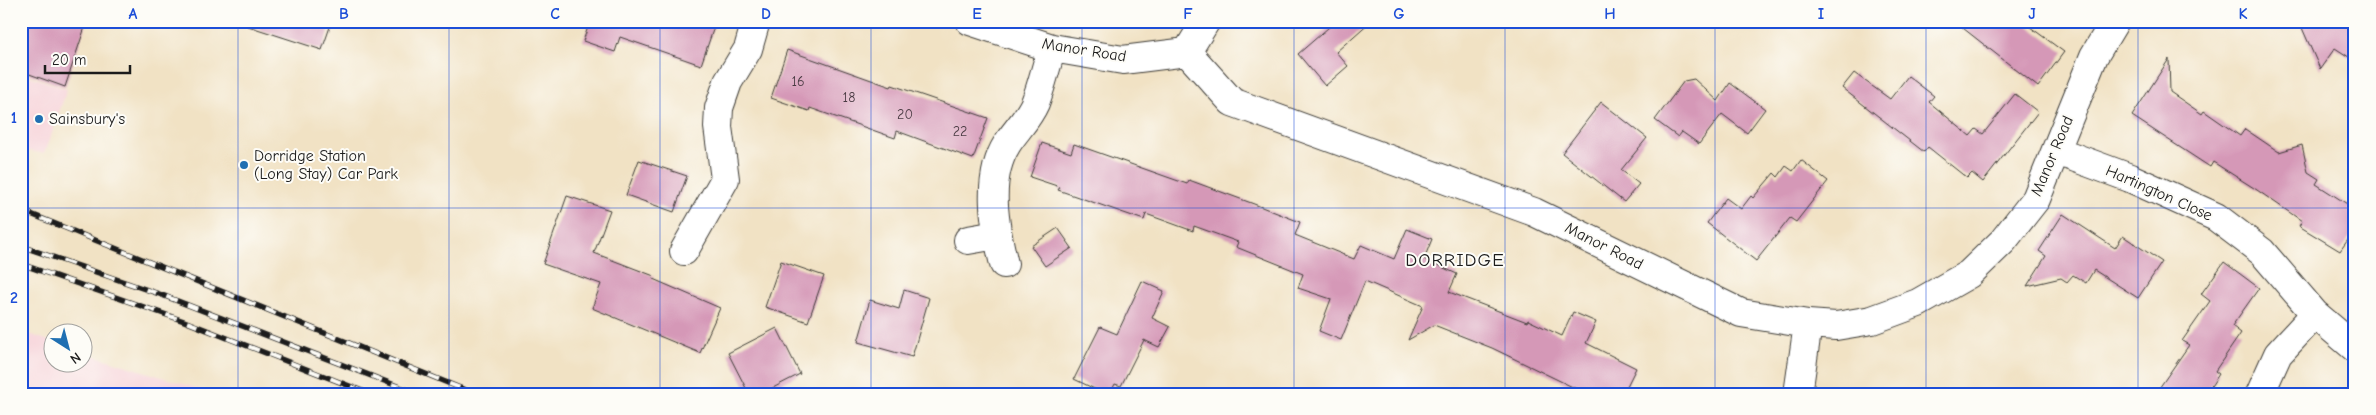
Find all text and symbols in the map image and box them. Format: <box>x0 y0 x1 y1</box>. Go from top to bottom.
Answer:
text: A <box>129 5 138 23</box>
text: B <box>339 5 349 23</box>
text: C <box>550 5 560 23</box>
text: D <box>761 5 771 23</box>
text: E <box>972 5 982 23</box>
text: F <box>1183 5 1193 23</box>
text: G <box>1393 5 1405 23</box>
text: H <box>1604 5 1616 23</box>
text: I <box>1818 5 1824 23</box>
text: J <box>2028 5 2036 23</box>
text: K <box>2238 5 2248 23</box>
street label: Manor Road <box>1041 34 1127 66</box>
scale bar <box>45 42 130 74</box>
text: 20 m <box>52 51 86 69</box>
house number: 16 <box>791 73 805 90</box>
house number: 18 <box>843 89 855 106</box>
house number: 20 <box>897 106 913 123</box>
text: 1 <box>11 109 17 127</box>
place label: Sainsbury's <box>49 110 126 128</box>
marker: Sainsbury's <box>33 113 45 125</box>
street label: Manor Road <box>2027 113 2077 199</box>
house number: 22 <box>953 123 967 140</box>
place label: Dorridge Station (Long Stay) Car Park <box>254 147 398 183</box>
marker: Dorridge Station (Long Stay) Car Park <box>238 159 250 171</box>
street label: Hartington Close <box>2103 161 2215 225</box>
street label: Manor Road <box>1562 219 1646 273</box>
district label: DORRIDGE <box>1405 249 1505 271</box>
text: 2 <box>10 289 18 307</box>
north arrow <box>42 322 92 372</box>
text: N <box>67 349 84 368</box>

